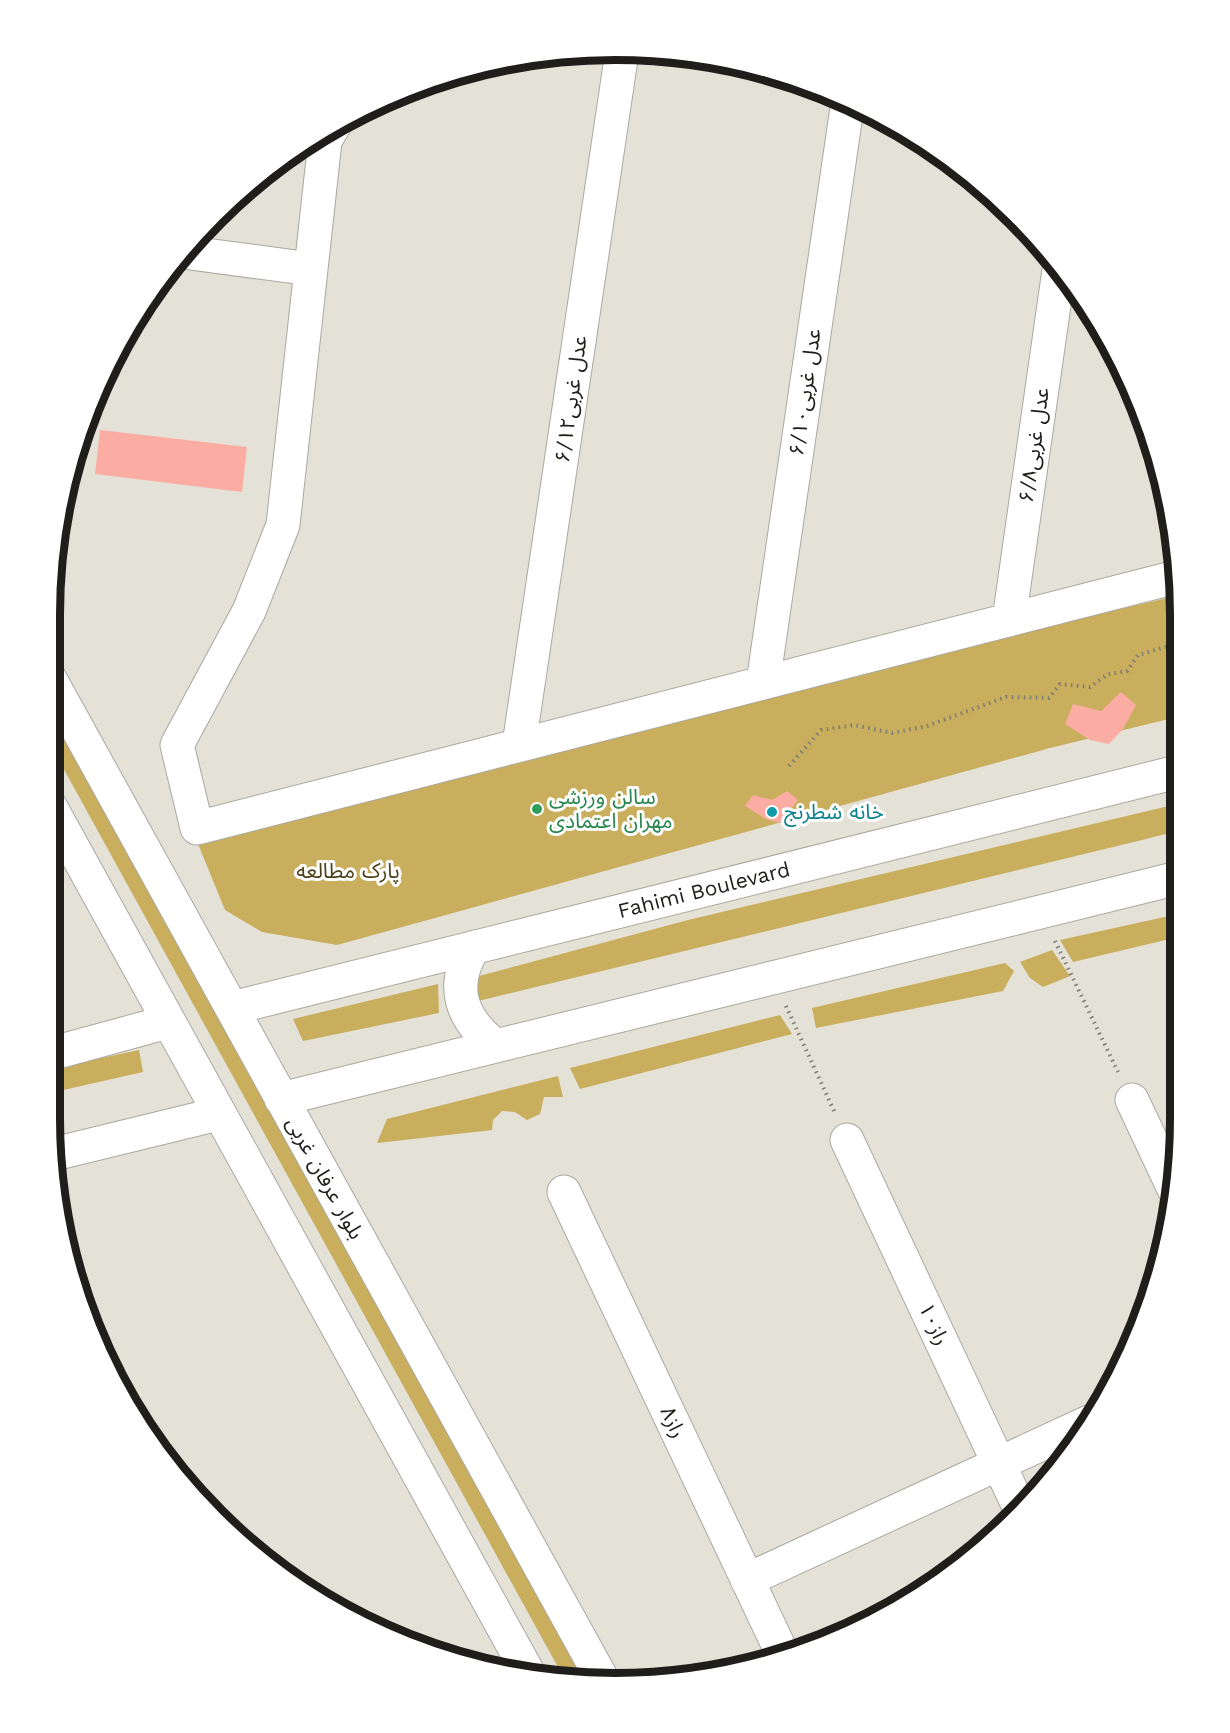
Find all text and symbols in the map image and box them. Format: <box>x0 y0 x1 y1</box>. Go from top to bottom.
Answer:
street label: ۶/۱۰عدل غربی <box>783 327 826 457</box>
street label: ۶/۱۲عدل غربی <box>549 334 592 464</box>
street label: ۶/۸عدل غربی <box>1013 386 1054 504</box>
place label: سالن ورزشی مهران اعتمادی <box>549 784 673 833</box>
place label: خانه شطرنج <box>784 799 884 827</box>
marker: سالن ورزشی مهران اعتمادی <box>530 802 544 816</box>
marker: خانه شطرنج <box>765 805 779 819</box>
street label: Fahimi Boulevard <box>615 856 792 923</box>
park label: پارک مطالعه <box>296 858 400 884</box>
street label: بلوار عرفان غربی <box>281 1112 369 1243</box>
street label: راز۱۰ <box>914 1299 955 1349</box>
street label: راز۸ <box>655 1402 692 1442</box>

